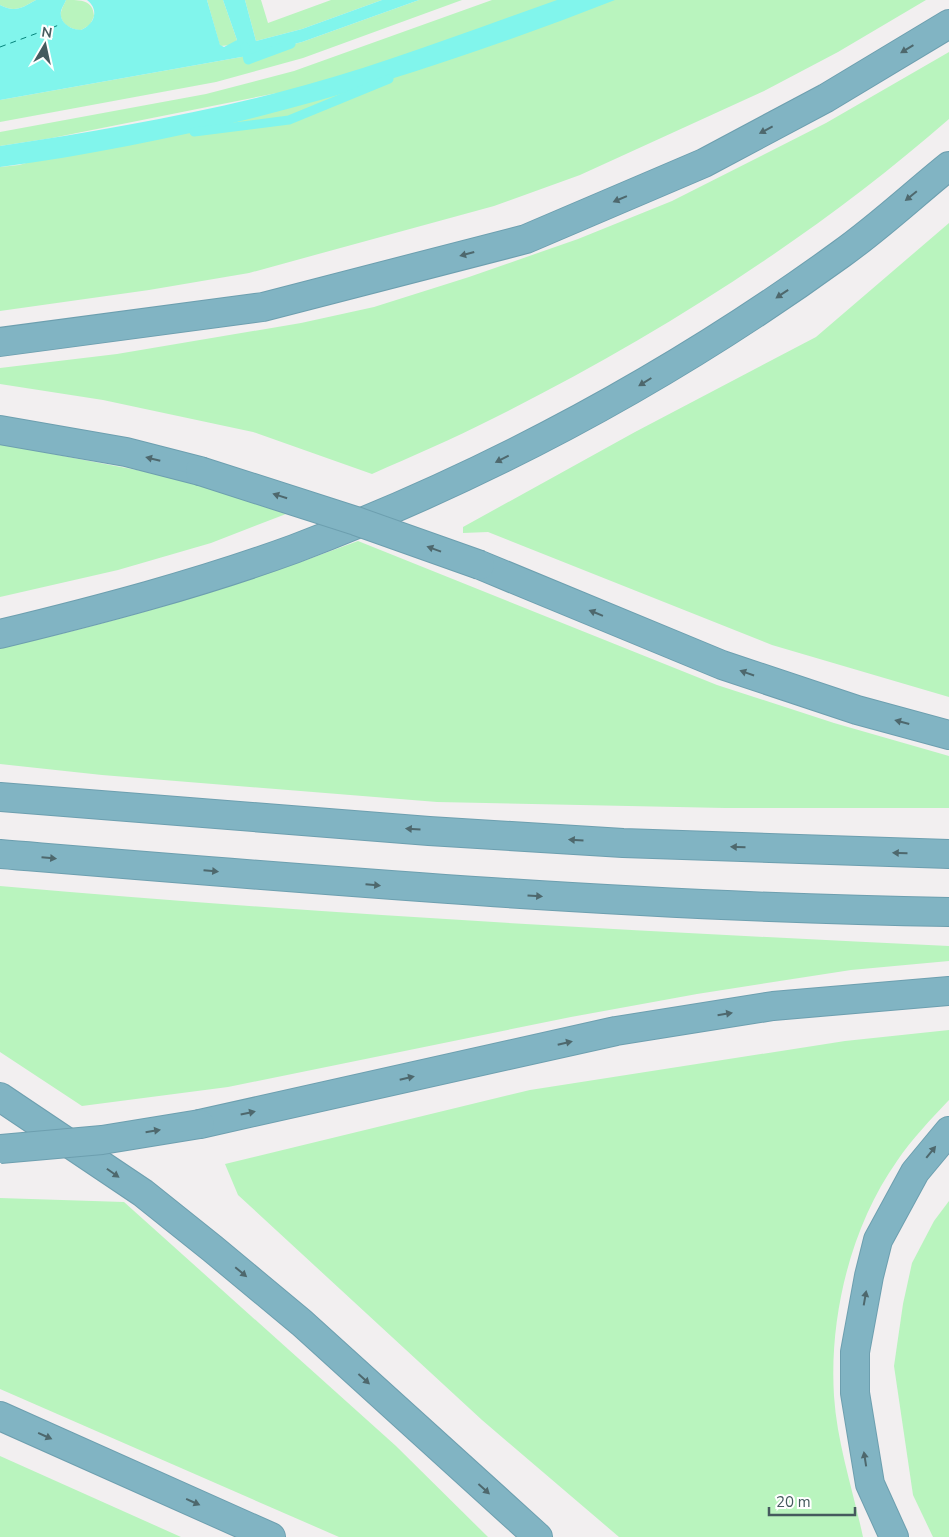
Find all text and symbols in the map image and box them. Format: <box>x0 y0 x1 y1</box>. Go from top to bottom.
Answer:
north arrow <box>20 20 70 70</box>
text: N <box>40 22 54 43</box>
one-way arrow <box>901 45 914 54</box>
one-way arrow <box>759 126 774 134</box>
one-way arrow <box>905 191 918 202</box>
one-way arrow <box>612 196 627 203</box>
one-way arrow <box>460 250 475 258</box>
one-way arrow <box>775 290 789 299</box>
one-way arrow <box>639 378 652 387</box>
one-way arrow <box>146 455 161 463</box>
one-way arrow <box>495 455 509 463</box>
one-way arrow <box>273 492 288 500</box>
one-way arrow <box>426 545 441 553</box>
one-way arrow <box>589 609 603 617</box>
one-way arrow <box>739 669 754 677</box>
one-way arrow <box>894 718 909 726</box>
one-way arrow <box>405 825 421 833</box>
one-way arrow <box>567 835 583 843</box>
one-way arrow <box>730 843 746 851</box>
one-way arrow <box>892 849 908 857</box>
one-way arrow <box>41 855 57 863</box>
one-way arrow <box>203 868 219 876</box>
one-way arrow <box>365 881 381 889</box>
one-way arrow <box>527 892 543 900</box>
one-way arrow <box>717 1010 733 1018</box>
one-way arrow <box>558 1039 573 1047</box>
one-way arrow <box>399 1074 415 1082</box>
one-way arrow <box>240 1109 256 1117</box>
one-way arrow <box>145 1127 161 1135</box>
one-way arrow <box>926 1146 937 1159</box>
one-way arrow <box>106 1168 120 1178</box>
one-way arrow <box>235 1267 248 1278</box>
one-way arrow <box>861 1290 869 1306</box>
one-way arrow <box>357 1374 370 1385</box>
one-way arrow <box>38 1432 52 1440</box>
one-way arrow <box>861 1450 869 1466</box>
one-way arrow <box>477 1483 489 1495</box>
scale bar <box>769 1484 855 1516</box>
text: 20 m <box>776 1492 811 1512</box>
one-way arrow <box>186 1498 200 1506</box>

